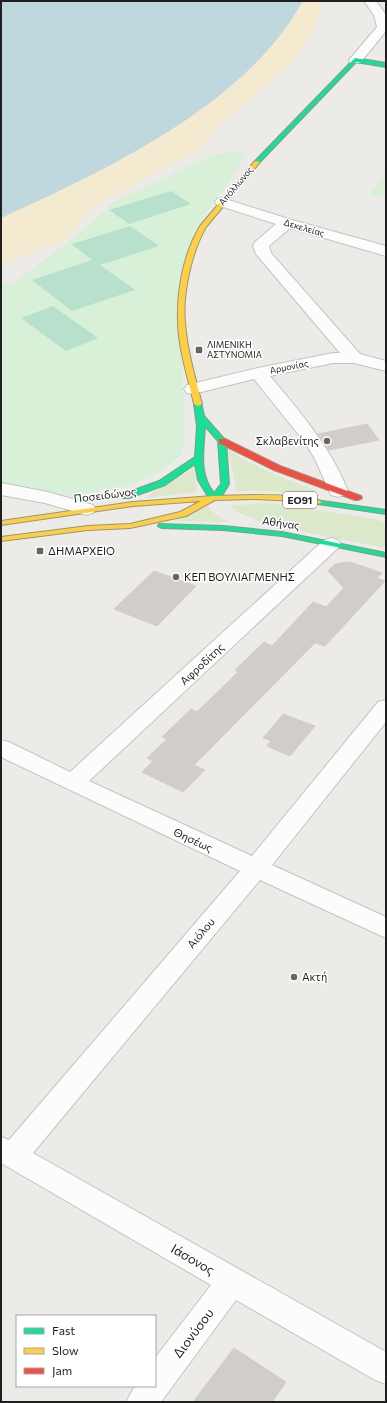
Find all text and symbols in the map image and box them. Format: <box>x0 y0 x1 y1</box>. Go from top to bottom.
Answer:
street label: Απόλλωνος <box>216 164 255 207</box>
street label: Δεκελείας <box>282 216 326 239</box>
place label: ΛΙΜΕΝΙΚΗ ΑΣΤΥΝΟΜΙΑ <box>207 339 262 360</box>
marker: ΛΙΜΕΝΙΚΗ ΑΣΤΥΝΟΜΙΑ <box>194 345 204 355</box>
street label: Αρμονίας <box>269 357 310 376</box>
place label: Σκλαβενίτης <box>256 434 319 447</box>
marker: Σκλαβενίτης <box>322 436 332 446</box>
street label: Ποσειδώνος <box>73 484 137 505</box>
road number: ΕΟ91 <box>283 492 317 508</box>
street label: Αθήνας <box>261 513 301 532</box>
place label: ΔΗΜΑΡΧΕΙΟ <box>48 544 115 557</box>
marker: ΔΗΜΑΡΧΕΙΟ <box>35 546 45 556</box>
place label: ΚΕΠ ΒΟΥΛΙΑΓΜΕΝΗΣ <box>184 570 295 583</box>
marker: ΚΕΠ ΒΟΥΛΙΑΓΜΕΝΗΣ <box>171 572 181 582</box>
street label: Αφροδίτης <box>177 640 226 687</box>
street label: Θησέως <box>172 825 215 854</box>
street label: Αιόλου <box>184 915 217 951</box>
place label: Ακτή <box>302 970 327 983</box>
marker: Ακτή <box>289 972 299 982</box>
street label: Ιάσονος <box>168 1240 218 1278</box>
street label: Διονύσου <box>169 1305 217 1361</box>
legend <box>16 1315 156 1387</box>
text: Fast <box>52 1323 75 1337</box>
text: Slow <box>52 1343 79 1357</box>
text: Jam <box>52 1363 72 1378</box>

